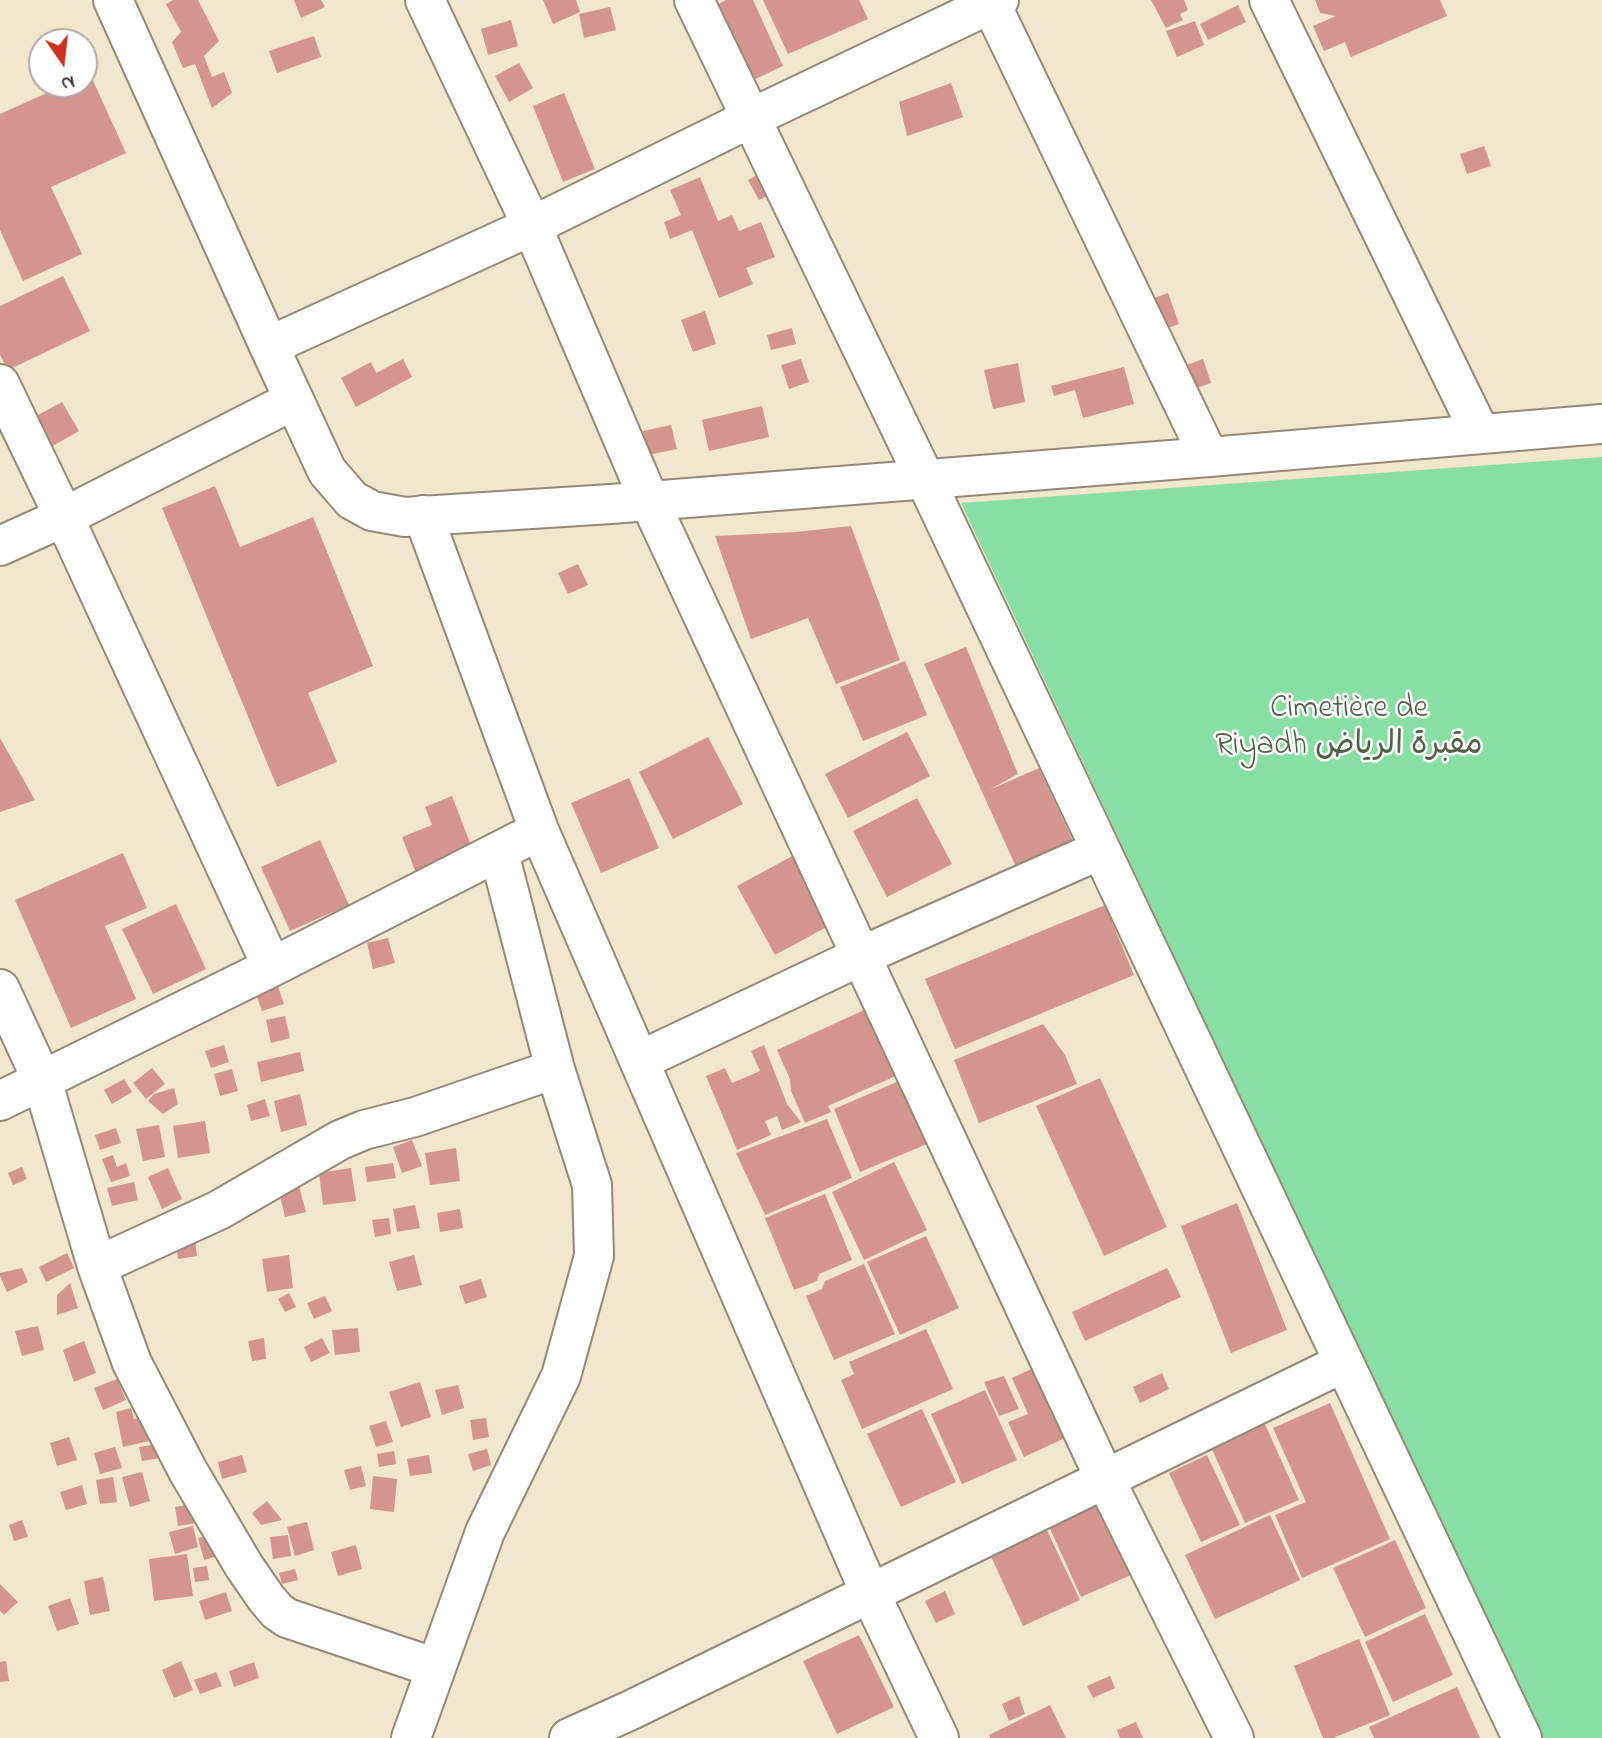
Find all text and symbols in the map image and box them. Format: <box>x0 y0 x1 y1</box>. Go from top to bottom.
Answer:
north arrow <box>28 28 98 98</box>
text: N <box>58 67 77 97</box>
park label: Cimetière de Riyadh مقبرة الرياض <box>1215 692 1483 767</box>

